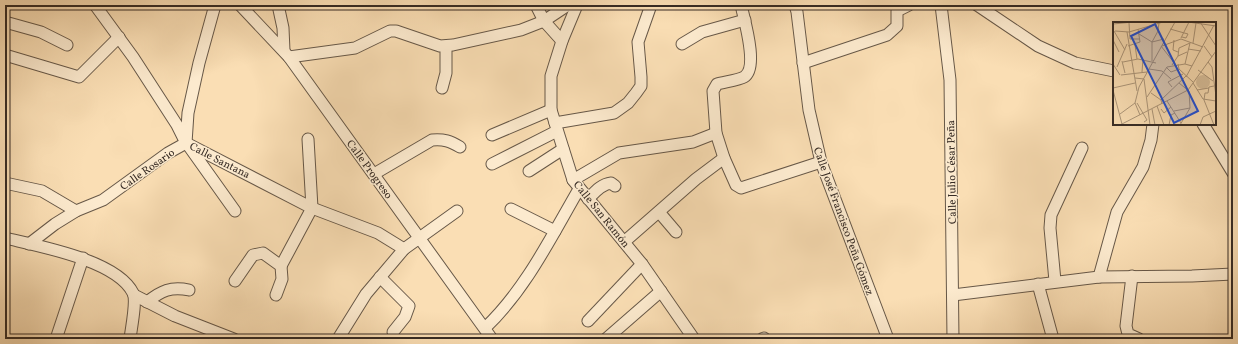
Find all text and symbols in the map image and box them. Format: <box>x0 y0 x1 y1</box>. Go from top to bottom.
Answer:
inset map <box>1113 22 1216 125</box>
street label: Calle Julio César Peña <box>944 119 961 224</box>
street label: Calle Progreso <box>342 137 395 203</box>
street label: Calle Santana <box>186 140 253 183</box>
street label: Calle José Francisco Peña Gómez <box>809 145 877 298</box>
street label: Calle Rosario <box>117 146 178 195</box>
street label: Calle San Ramón <box>569 178 633 252</box>

